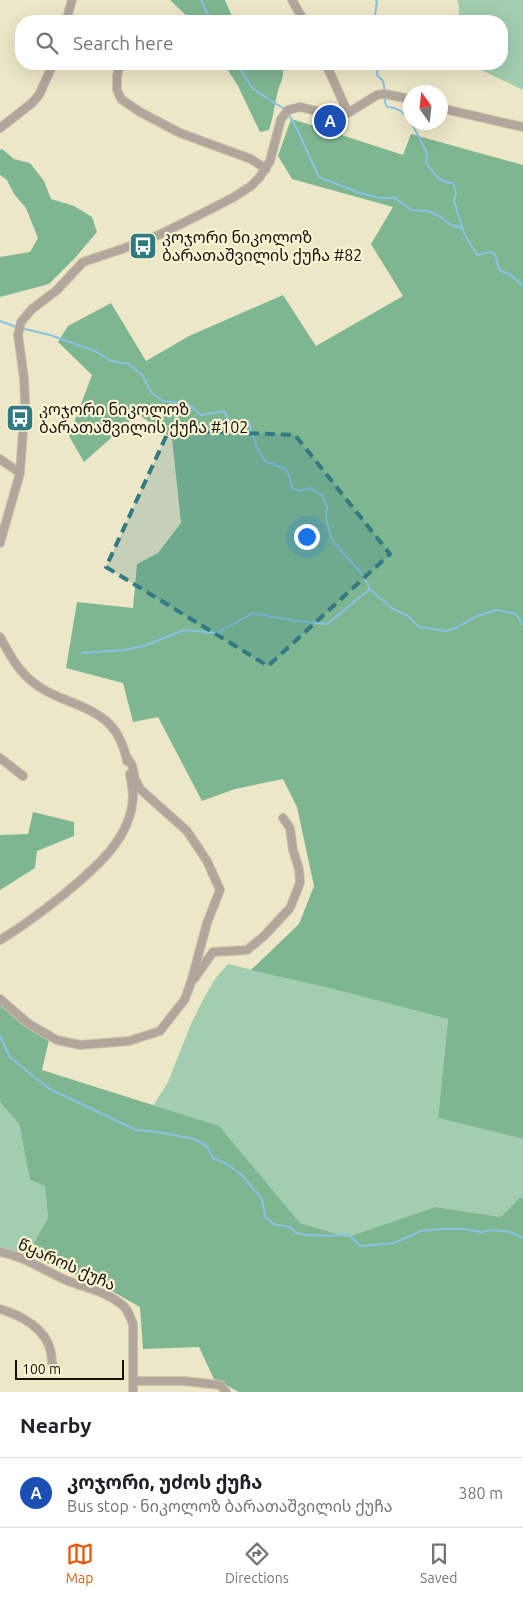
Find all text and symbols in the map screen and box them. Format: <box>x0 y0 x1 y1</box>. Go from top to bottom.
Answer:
search box <box>15 15 508 70</box>
icon: search <box>33 29 61 57</box>
text: Search here <box>73 32 173 54</box>
north arrow <box>403 85 448 130</box>
pin: A <box>314 102 346 140</box>
place label: კოჯორი ნიკოლოზ ბარათაშვილის ქუჩა #82 <box>162 228 362 266</box>
bus stop icon: კოჯორი ნიკოლოზ ბარათაშვილის ქუჩა #82 <box>128 231 158 261</box>
place label: კოჯორი ნიკოლოზ ბარათაშვილის ქუჩა #102 <box>39 400 248 438</box>
bus stop icon: კოჯორი ნიკოლოზ ბარათაშვილის ქუჩა #102 <box>5 403 35 433</box>
your location <box>294 524 320 550</box>
street label: წყაროს ქუჩა <box>15 1235 118 1294</box>
scale bar <box>15 1357 124 1380</box>
text: 100 m <box>22 1361 61 1377</box>
text: Nearby <box>20 1413 91 1437</box>
text: კოჯორი, უძოს ქუჩა <box>67 1471 262 1493</box>
text: A <box>30 1484 42 1502</box>
text: 380 m <box>458 1484 503 1502</box>
text: Bus stop · ნიკოლოზ ბარათაშვილის ქუჩა <box>67 1497 393 1515</box>
tab: Map <box>66 1540 94 1586</box>
tab: Directions <box>225 1540 289 1586</box>
tab: Saved <box>420 1540 457 1586</box>

